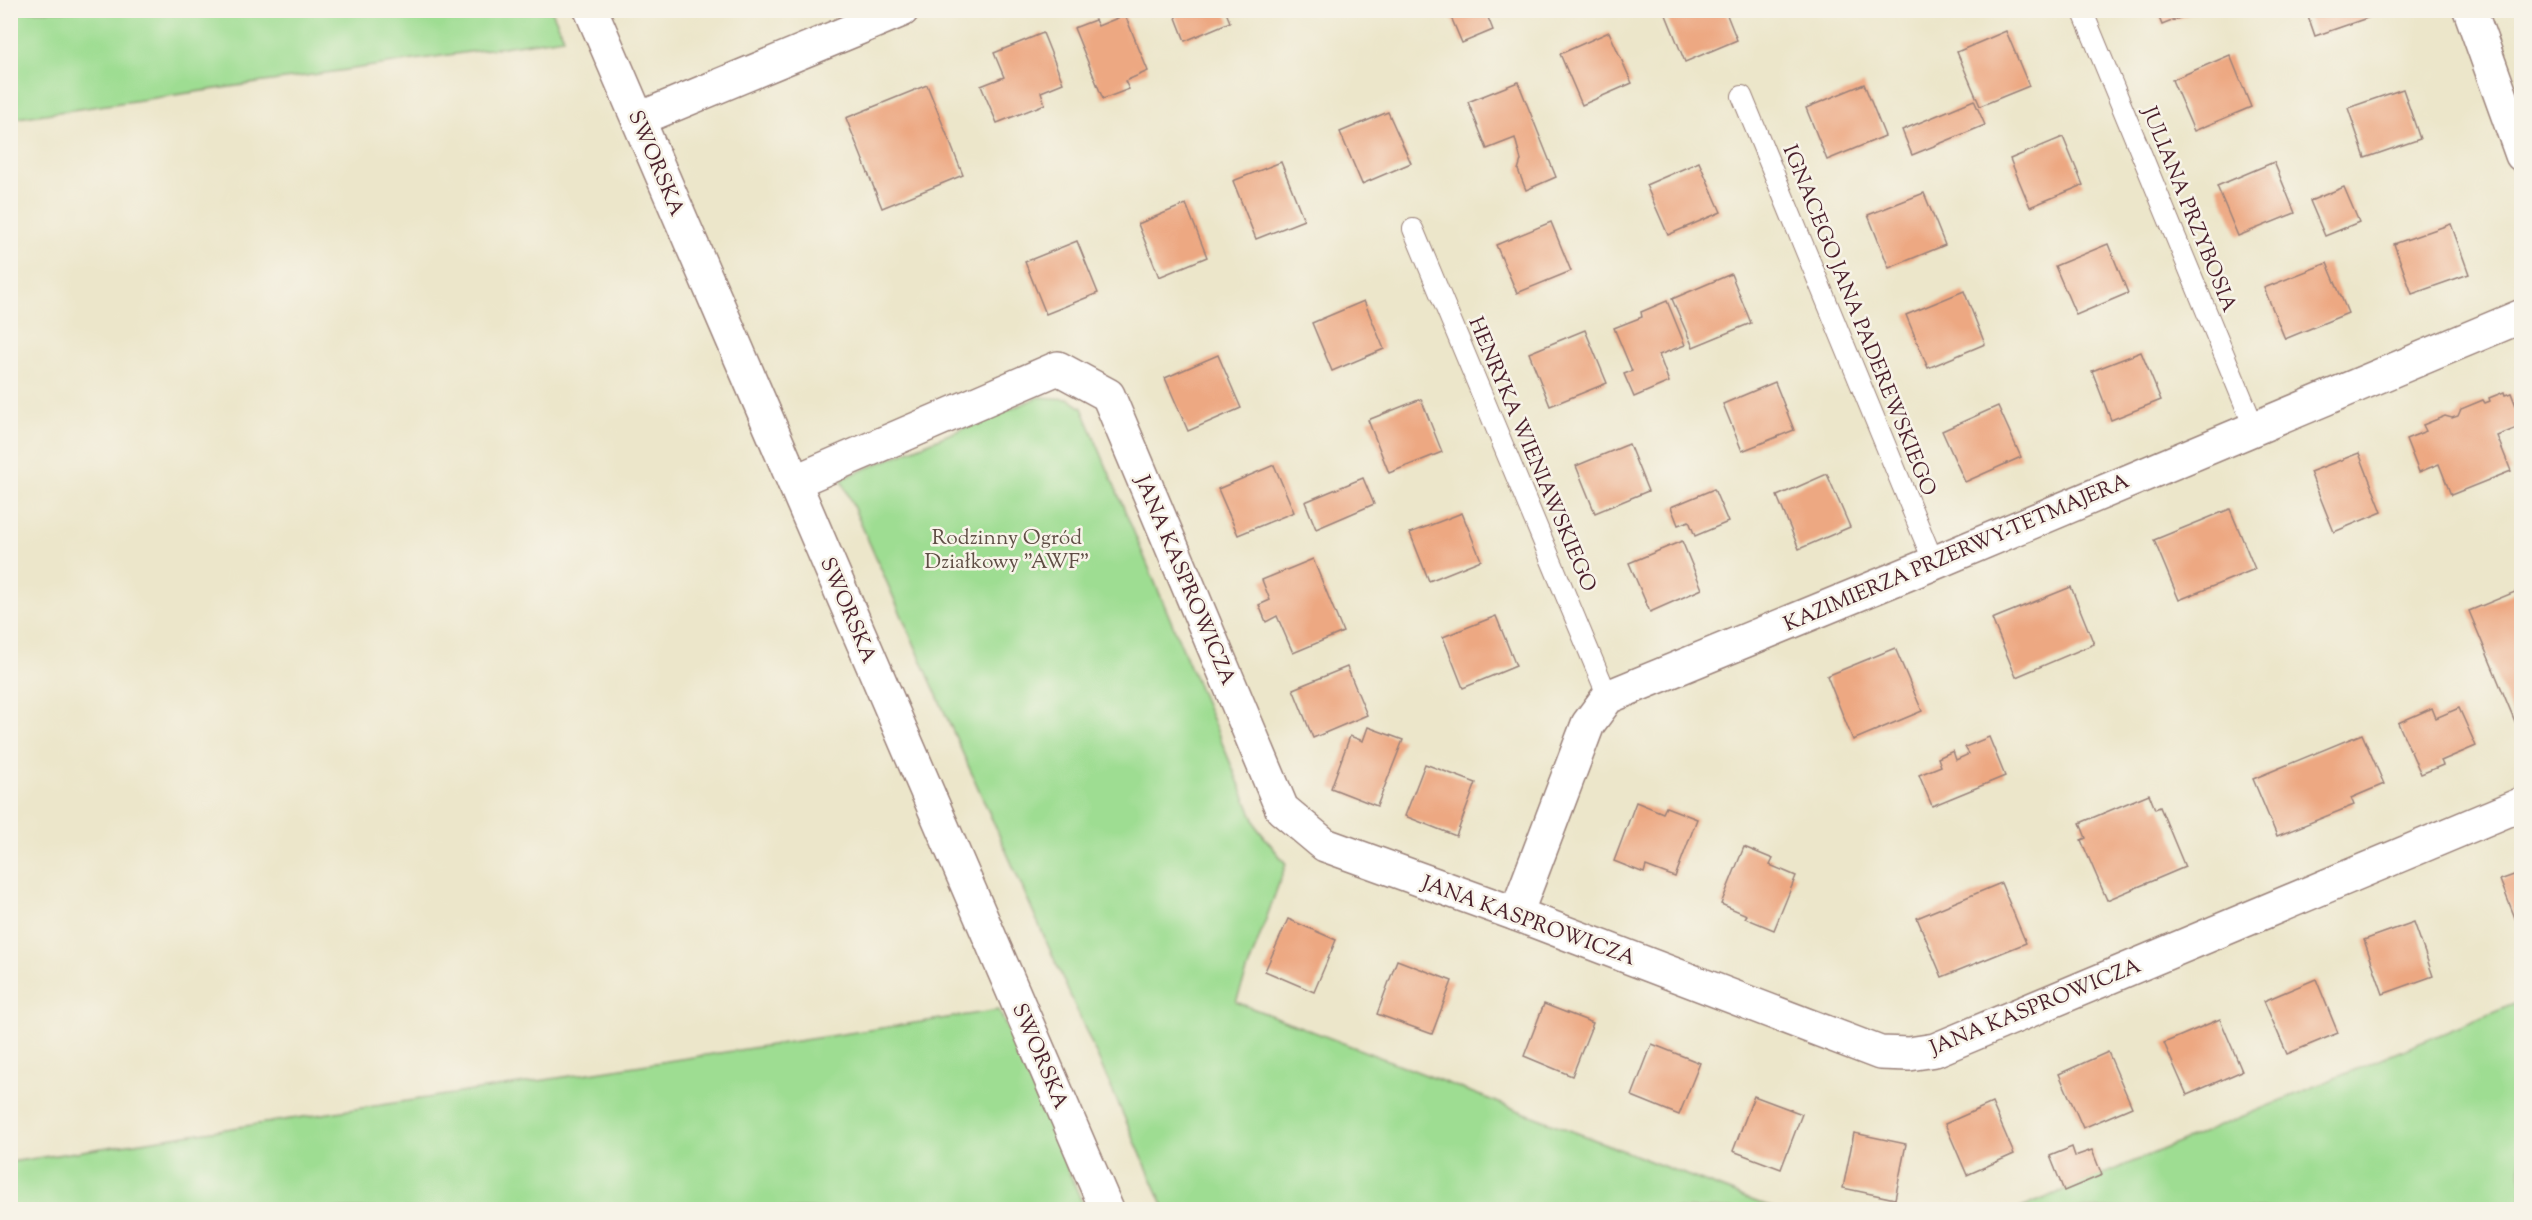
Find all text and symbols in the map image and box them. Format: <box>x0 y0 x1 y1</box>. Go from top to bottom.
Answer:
street label: JULIANA PRZYBOSIA <box>2133 102 2243 317</box>
street label: SWORSKA <box>619 106 691 221</box>
street label: IGNACEGO JANA PADEREWSKIEGO <box>1774 141 1942 501</box>
street label: HENRYKA WIENIAWSKIEGO <box>1460 313 1603 597</box>
street label: KAZIMIERZA PRZERWY-TETMAJERA <box>1779 467 2134 640</box>
street label: JANA KASPROWICZA <box>1126 470 1242 690</box>
park label: Rodzinny Ogród Działkowy "AWF" <box>925 524 1089 578</box>
street label: SWORSKA <box>811 553 883 668</box>
street label: JANA KASPROWICZA <box>1416 869 1639 975</box>
street label: JANA KASPROWICZA <box>1925 952 2146 1064</box>
street label: SWORSKA <box>1003 999 1075 1114</box>

